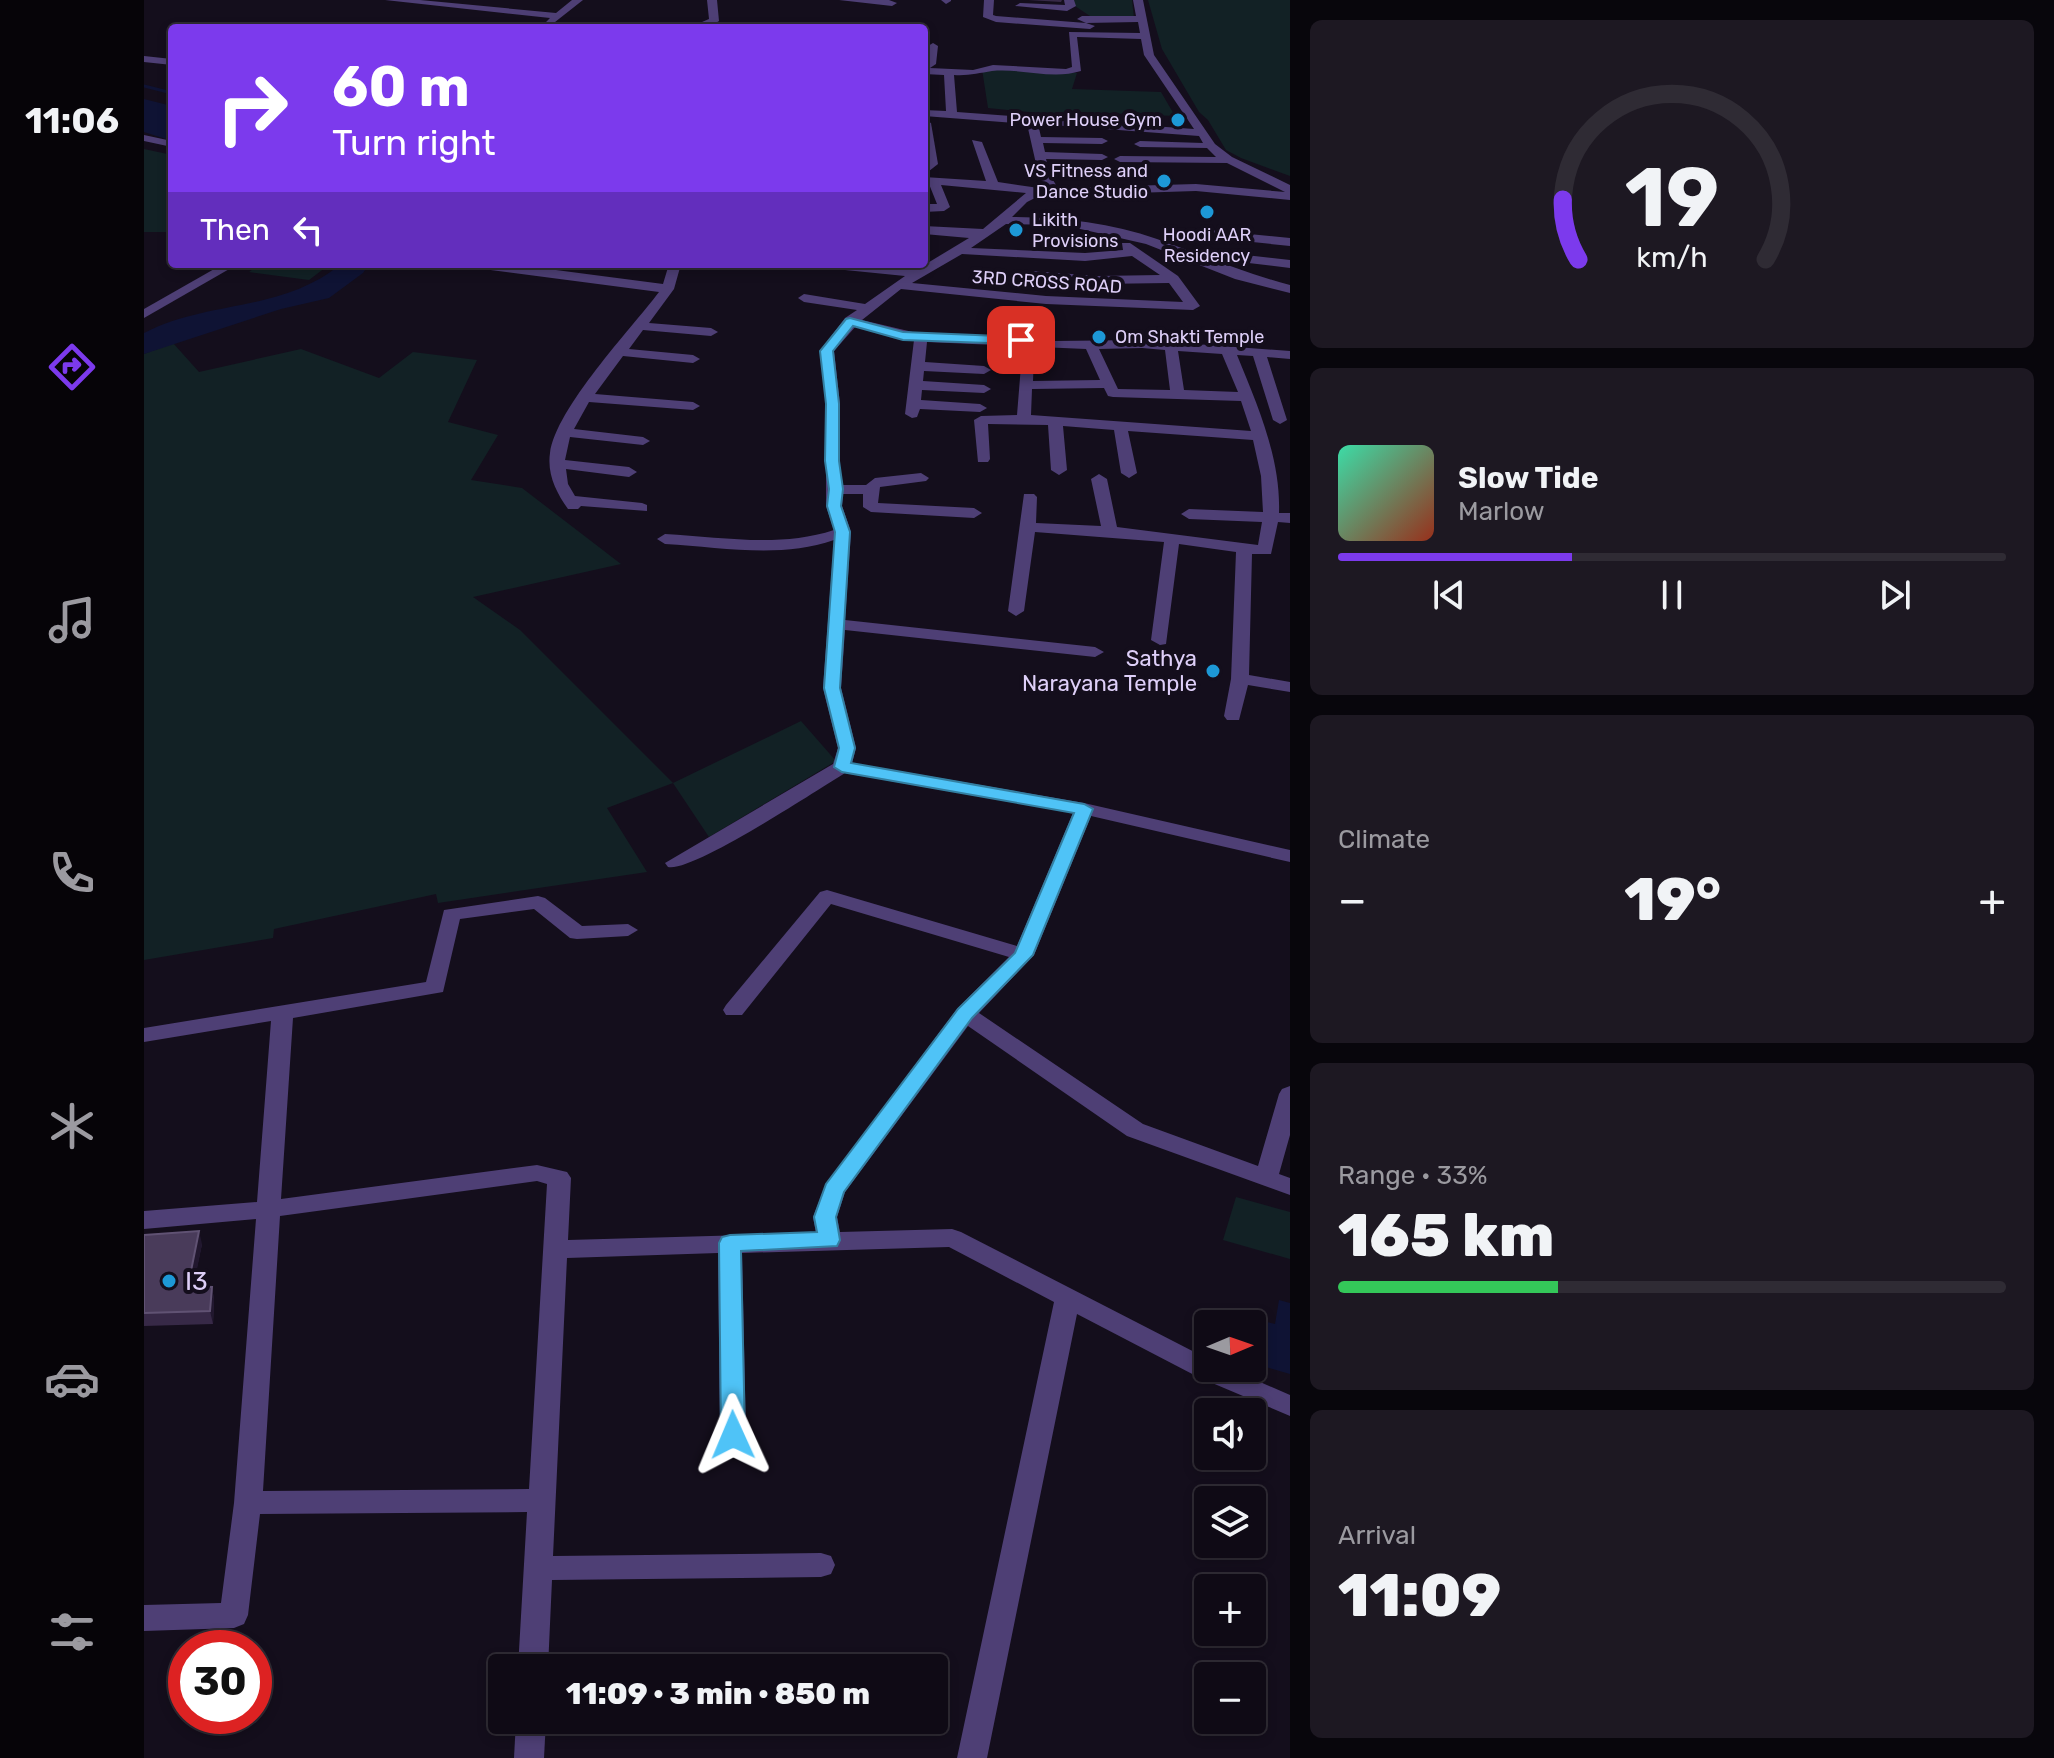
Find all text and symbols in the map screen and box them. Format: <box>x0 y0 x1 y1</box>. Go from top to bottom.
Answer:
text: 60 m <box>332 54 470 120</box>
icon: right <box>200 56 304 160</box>
text: 11:06 <box>25 99 119 142</box>
place label: Power House Gym <box>1009 109 1162 131</box>
marker: Power House Gym <box>1169 111 1187 129</box>
text: Turn right <box>332 121 496 164</box>
text: 19 <box>1625 147 1719 246</box>
place label: VS Fitness and Dance Studio <box>1024 160 1148 203</box>
marker: VS Fitness and Dance Studio <box>1155 172 1173 190</box>
marker: Hoodi AAR Residency <box>1198 203 1216 221</box>
icon: left <box>286 208 330 252</box>
place label: Likith Provisions <box>1032 209 1119 252</box>
text: Then <box>200 212 270 248</box>
marker: Likith Provisions <box>1007 221 1025 239</box>
place label: Hoodi AAR Residency <box>1163 224 1251 267</box>
text: km/h <box>1636 240 1708 274</box>
street label: 3RD CROSS ROAD <box>971 266 1123 298</box>
pin <box>987 306 1055 374</box>
icon: arrive <box>999 318 1043 362</box>
place label: Om Shakti Temple <box>1115 326 1264 348</box>
marker: Om Shakti Temple <box>1090 328 1108 346</box>
icon: directions <box>44 339 100 395</box>
text: Slow Tide <box>1458 460 1598 496</box>
text: Marlow <box>1458 496 1545 527</box>
icon: previous <box>1427 573 1471 617</box>
icon: pause <box>1650 573 1694 617</box>
icon: next <box>1873 573 1917 617</box>
icon: music <box>44 592 100 648</box>
place label: Sathya Narayana Temple <box>1022 645 1197 697</box>
marker: Sathya Narayana Temple <box>1204 662 1222 680</box>
text: Climate <box>1338 824 1430 855</box>
icon: phone <box>44 845 100 901</box>
text: 19° <box>1624 864 1721 935</box>
text: − <box>1338 874 1367 926</box>
text: + <box>1979 874 2006 926</box>
icon: climate <box>44 1098 100 1154</box>
text: Range · 33% <box>1338 1160 1488 1191</box>
text: 165 km <box>1338 1200 1554 1271</box>
place label: I3 <box>185 1266 208 1297</box>
marker: I3 <box>160 1272 178 1290</box>
north arrow <box>1194 1310 1266 1382</box>
map controls <box>1194 1310 1266 1734</box>
icon: car <box>44 1351 100 1407</box>
position arrow <box>691 1393 775 1477</box>
button: sound <box>1194 1398 1266 1470</box>
button: layers <box>1194 1486 1266 1558</box>
text: Arrival <box>1338 1520 1416 1551</box>
text: 11:09 <box>1338 1560 1501 1631</box>
button: + <box>1194 1574 1266 1646</box>
icon: filters <box>44 1604 100 1660</box>
speed limit sign: 30 <box>168 1630 272 1734</box>
button: − <box>1194 1662 1266 1734</box>
text: 11:09 · 3 min · 850 m <box>566 1676 870 1712</box>

